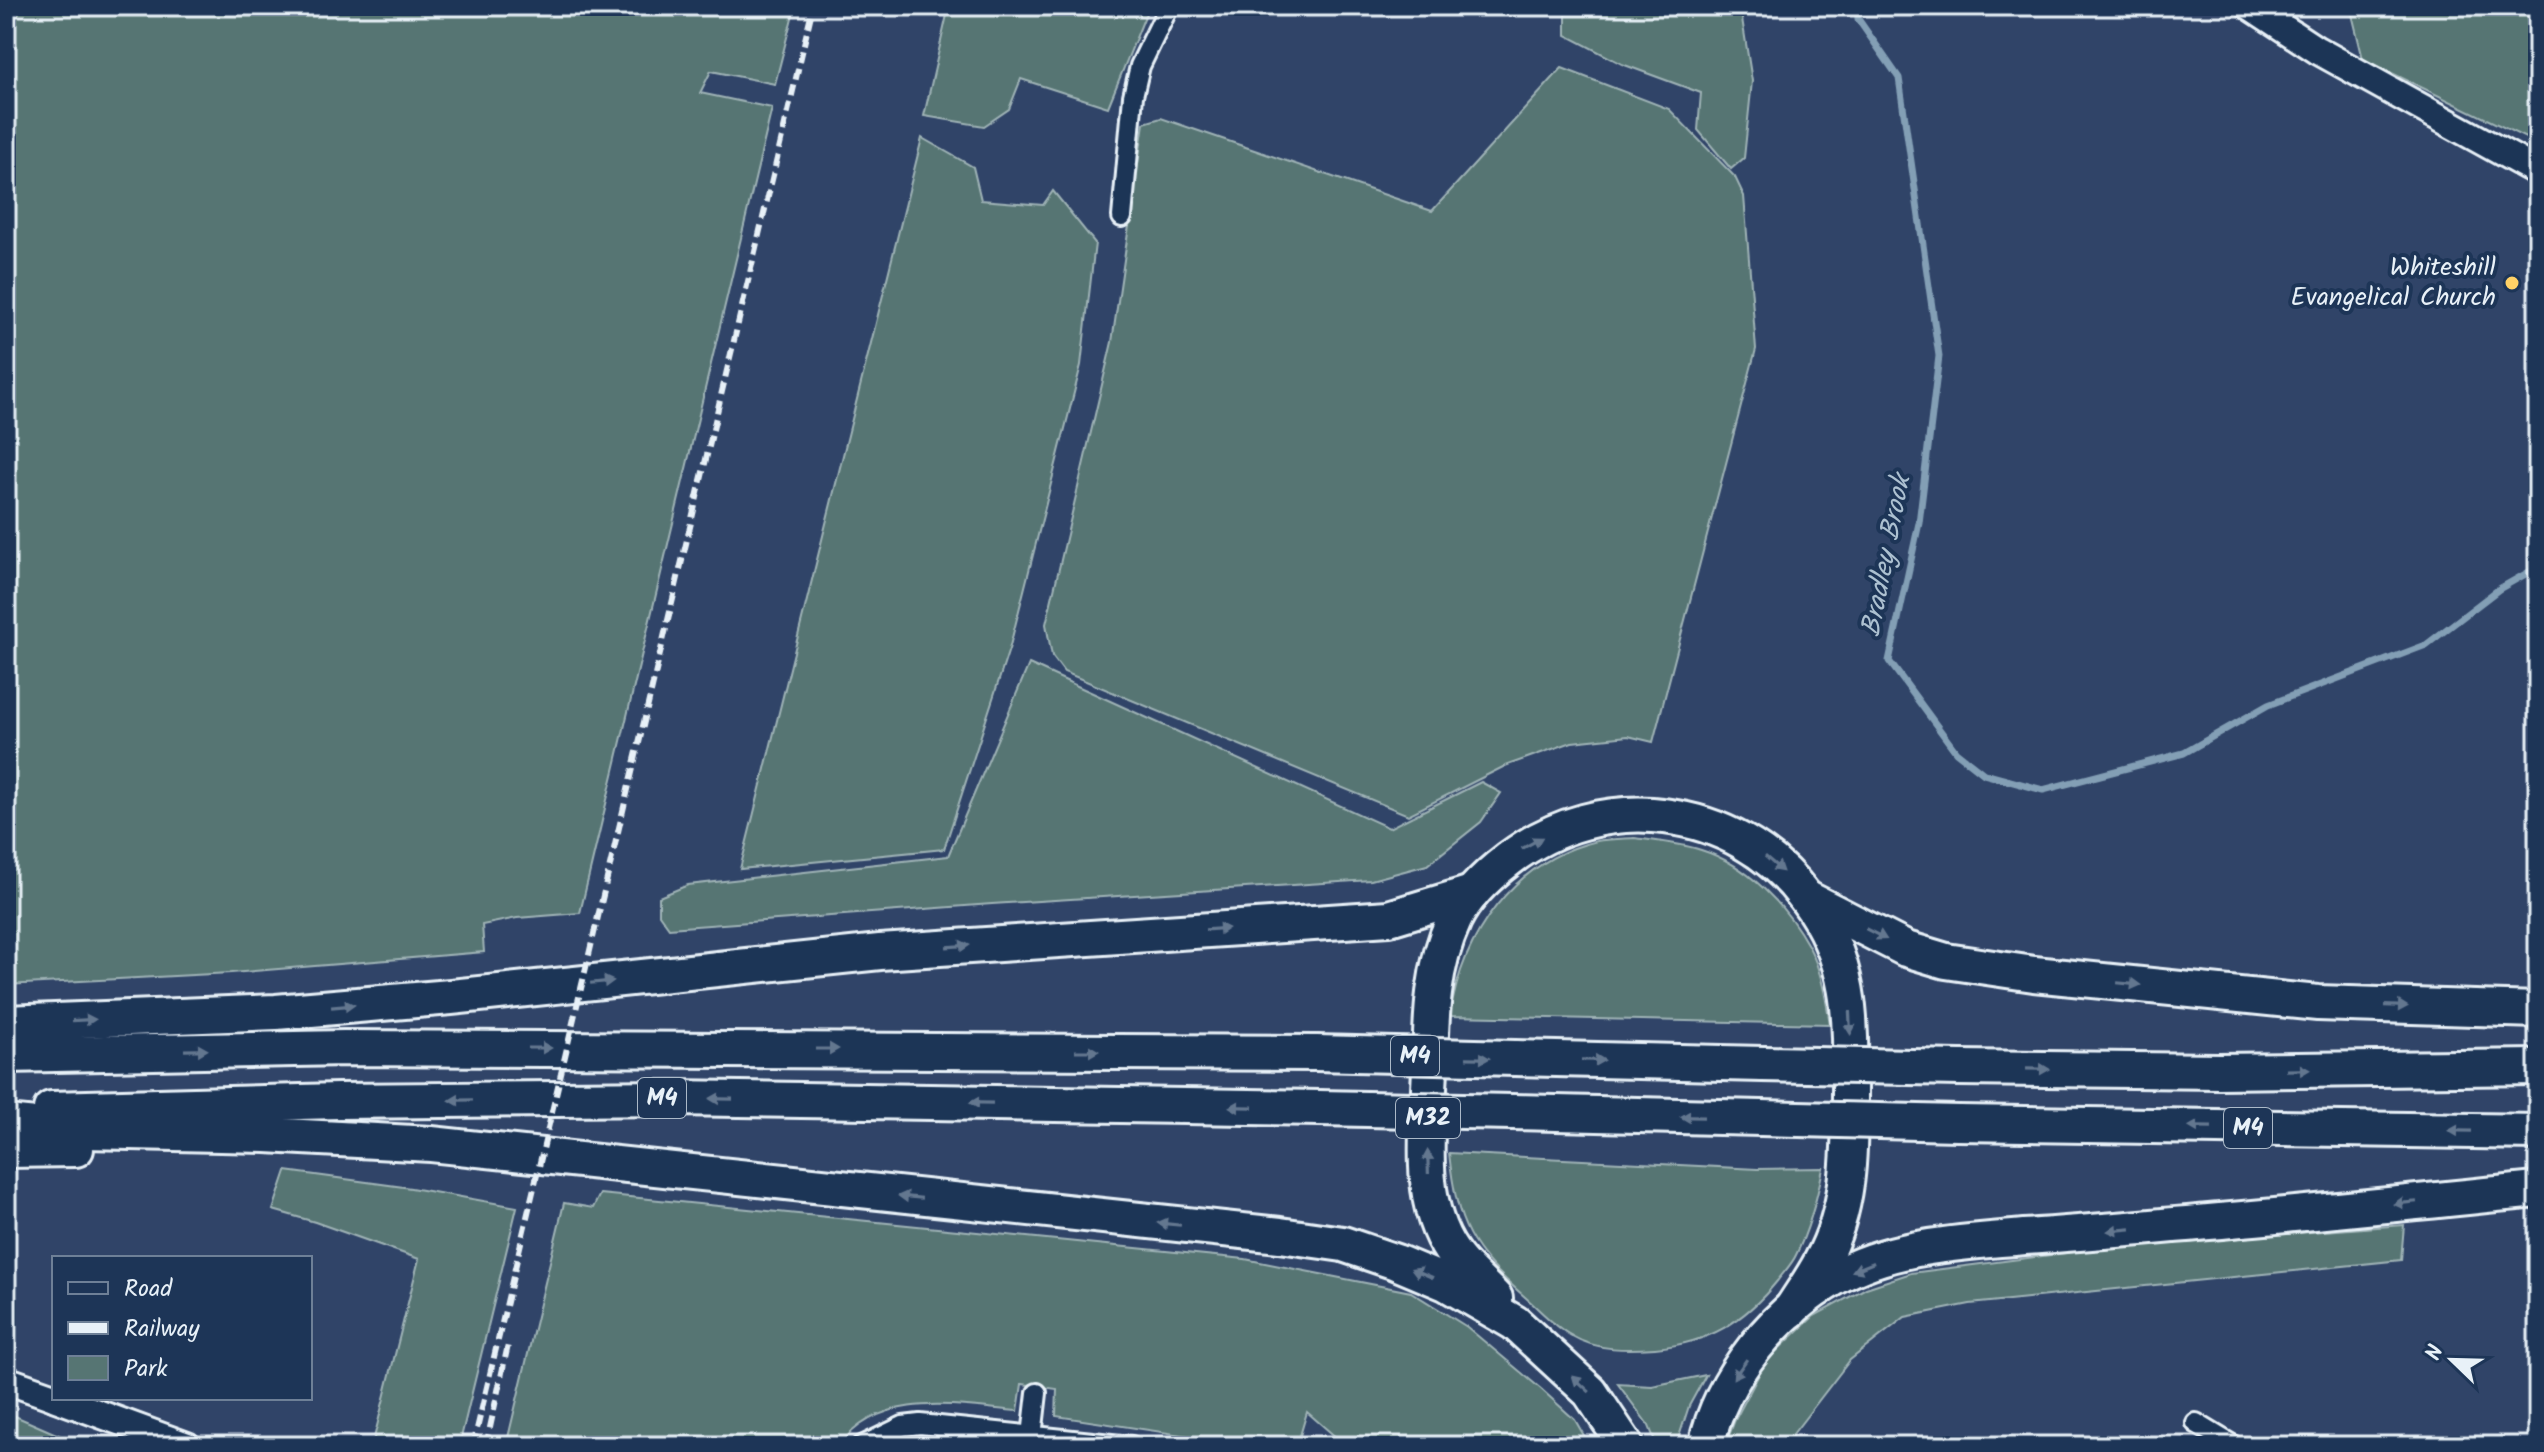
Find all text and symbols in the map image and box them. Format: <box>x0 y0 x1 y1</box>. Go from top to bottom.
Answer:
place label: Whiteshill Evangelical Church <box>2290 247 2496 319</box>
marker: Whiteshill Evangelical Church <box>2503 274 2521 292</box>
water label: Bradley Brook <box>1849 468 1925 641</box>
one-way arrow <box>1521 837 1543 851</box>
one-way arrow <box>1764 855 1783 873</box>
one-way arrow <box>1205 922 1230 935</box>
one-way arrow <box>1864 927 1887 940</box>
one-way arrow <box>946 939 971 952</box>
one-way arrow <box>590 976 615 989</box>
one-way arrow <box>2117 978 2142 991</box>
one-way arrow <box>331 999 356 1012</box>
one-way arrow <box>2384 999 2409 1012</box>
one-way arrow <box>1844 1011 1857 1036</box>
one-way arrow <box>72 1014 97 1027</box>
road number: M4 <box>1391 1036 1439 1076</box>
one-way arrow <box>528 1042 553 1054</box>
one-way arrow <box>815 1043 840 1055</box>
one-way arrow <box>184 1044 209 1056</box>
one-way arrow <box>1075 1045 1100 1057</box>
one-way arrow <box>1466 1051 1491 1064</box>
one-way arrow <box>1581 1054 1606 1066</box>
one-way arrow <box>2026 1063 2051 1075</box>
one-way arrow <box>2286 1064 2311 1076</box>
road number: M4 <box>638 1078 686 1118</box>
one-way arrow <box>708 1092 733 1105</box>
one-way arrow <box>448 1094 473 1106</box>
one-way arrow <box>968 1096 993 1109</box>
road number: M32 <box>1396 1098 1460 1138</box>
one-way arrow <box>1228 1100 1253 1113</box>
road number: M4 <box>2224 1108 2272 1148</box>
one-way arrow <box>1679 1110 1704 1123</box>
one-way arrow <box>2187 1121 2212 1133</box>
one-way arrow <box>2447 1125 2472 1137</box>
one-way arrow <box>1421 1149 1434 1174</box>
one-way arrow <box>897 1190 922 1203</box>
one-way arrow <box>2392 1197 2417 1210</box>
one-way arrow <box>1156 1217 1181 1230</box>
one-way arrow <box>2106 1224 2131 1237</box>
legend <box>52 1256 312 1400</box>
one-way arrow <box>1851 1260 1875 1273</box>
one-way arrow <box>1411 1266 1434 1279</box>
text: Road <box>124 1270 173 1309</box>
text: Railway <box>124 1310 200 1349</box>
north arrow <box>2412 1320 2492 1400</box>
text: N <box>2417 1340 2455 1366</box>
text: Park <box>124 1350 168 1389</box>
one-way arrow <box>1733 1358 1748 1379</box>
one-way arrow <box>1571 1375 1590 1393</box>

